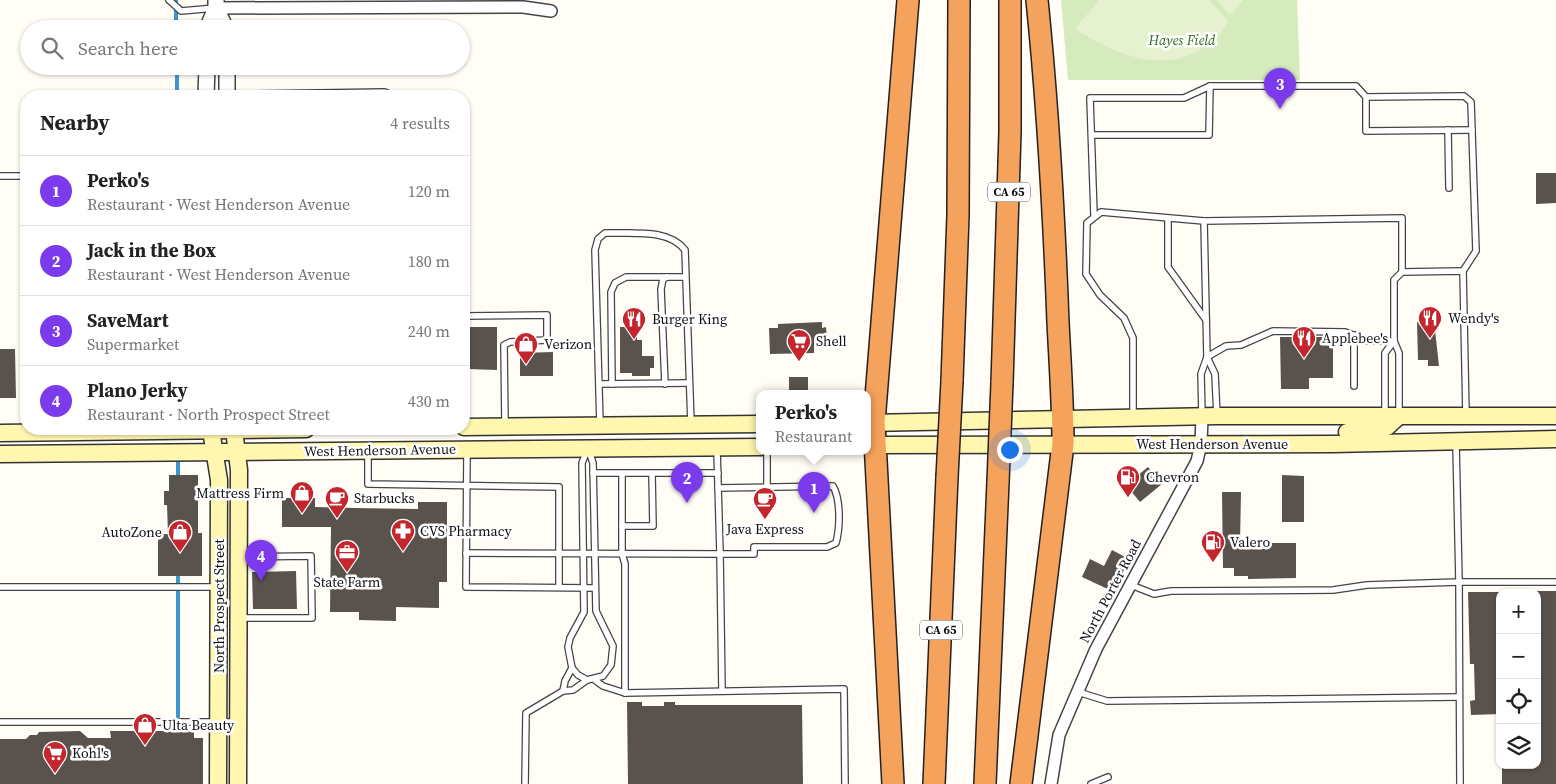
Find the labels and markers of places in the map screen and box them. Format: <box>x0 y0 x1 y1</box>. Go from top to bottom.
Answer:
pin: 3 <box>1264 68 1296 109</box>
restaurant icon: Wendy's <box>1417 305 1443 339</box>
restaurant icon: Burger King <box>621 306 647 340</box>
place label: Wendy's <box>1448 308 1499 328</box>
place label: Burger King <box>652 309 727 329</box>
restaurant icon: Applebee's <box>1291 325 1317 359</box>
supermarket icon: Shell <box>786 328 812 362</box>
place label: Applebee's <box>1322 328 1388 348</box>
shop icon: Verizon <box>513 331 539 365</box>
place label: Shell <box>816 331 847 351</box>
place label: Verizon <box>544 334 593 354</box>
pin: 2 <box>671 462 703 503</box>
fuel station icon: Chevron <box>1115 464 1141 498</box>
place label: Chevron <box>1146 467 1200 487</box>
pin: 1 <box>798 472 830 513</box>
shop icon: Mattress Firm <box>289 480 315 514</box>
place label: Mattress Firm <box>196 483 284 503</box>
cafe icon: Starbucks <box>324 485 350 519</box>
cafe icon: Java Express <box>752 486 778 520</box>
place label: Starbucks <box>354 488 415 508</box>
pharmacy icon: CVS Pharmacy <box>390 518 416 552</box>
shop icon: AutoZone <box>167 519 193 553</box>
place label: Java Express <box>725 519 804 539</box>
place label: CVS Pharmacy <box>420 521 512 541</box>
place label: AutoZone <box>102 522 162 542</box>
fuel station icon: Valero <box>1200 529 1226 563</box>
place label: Valero <box>1230 532 1271 552</box>
office icon: State Farm <box>334 539 360 573</box>
pin: 4 <box>245 540 277 581</box>
place label: State Farm <box>314 572 381 592</box>
shop icon: Ulta Beauty <box>132 712 158 746</box>
place label: Ulta Beauty <box>162 715 235 735</box>
supermarket icon: Kohl's <box>42 740 68 774</box>
place label: Kohl's <box>72 743 109 763</box>

